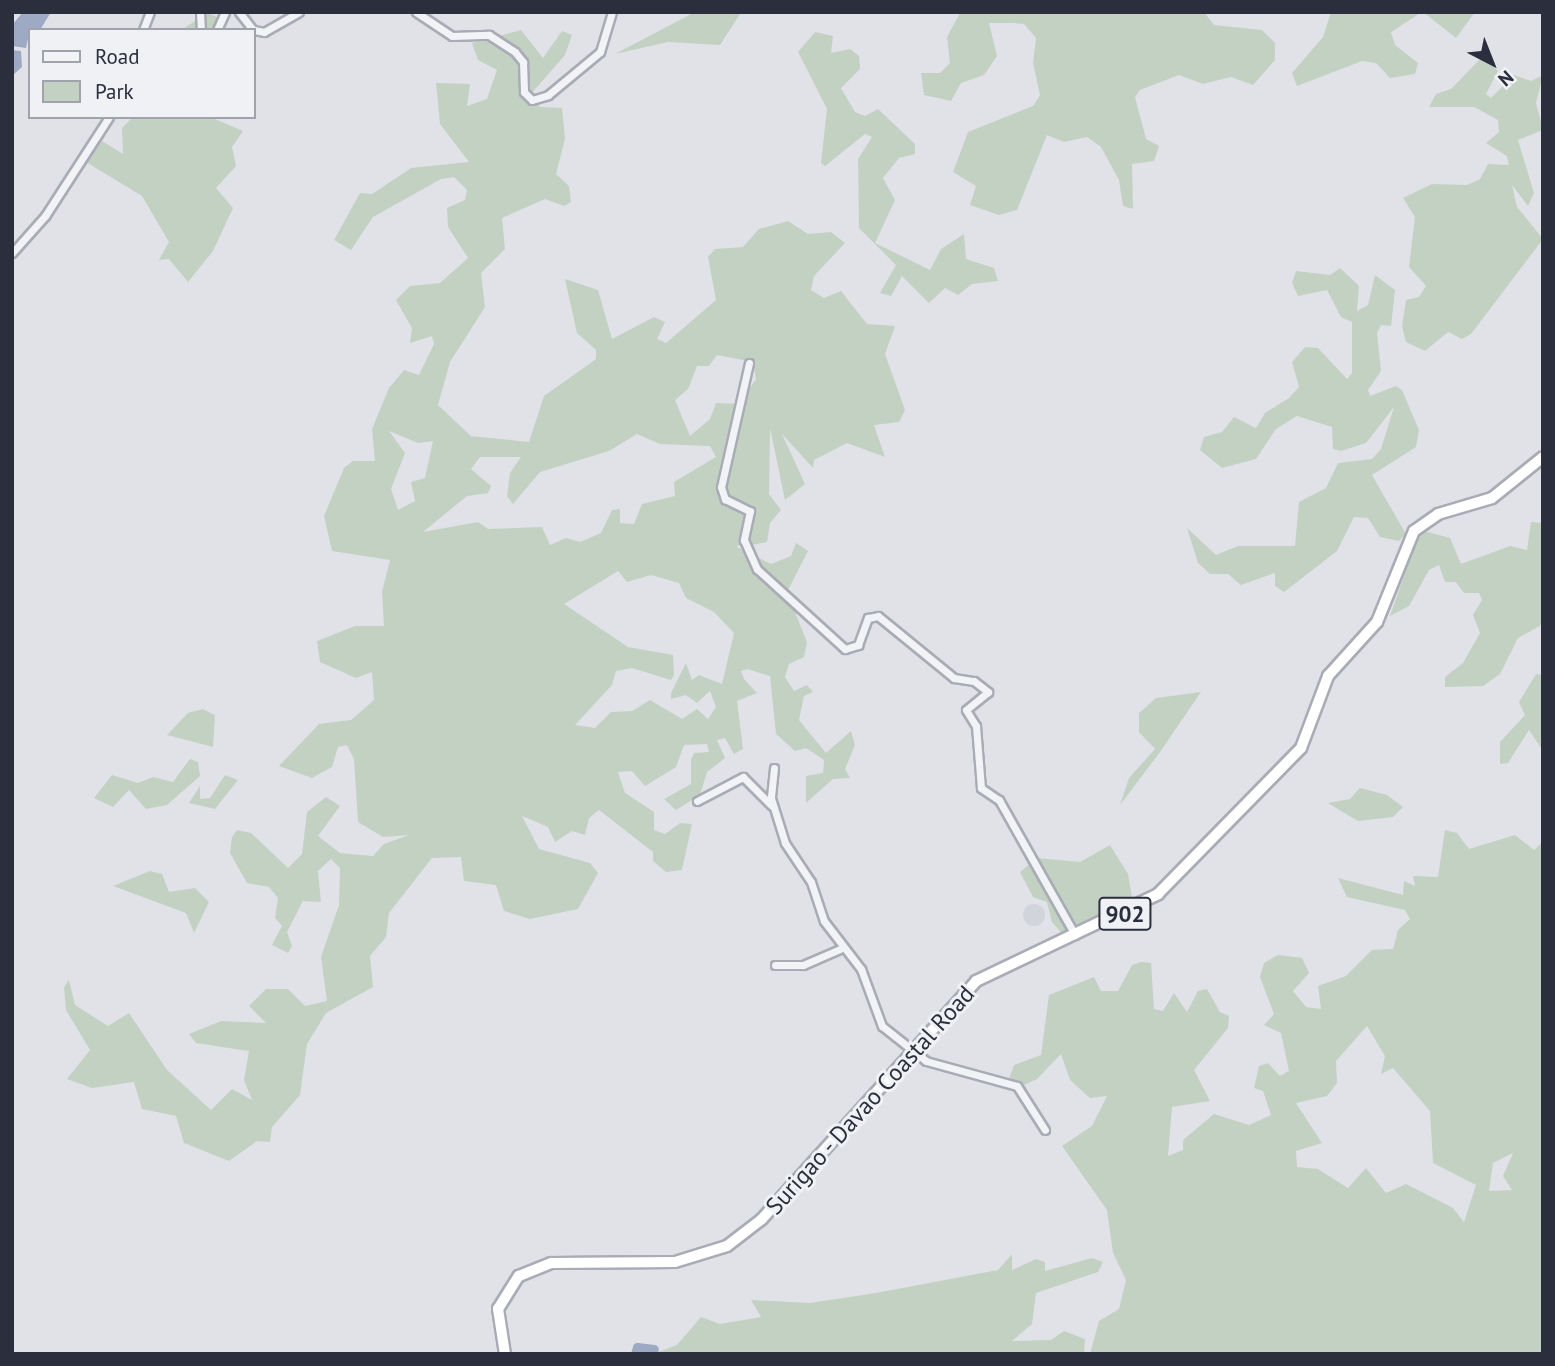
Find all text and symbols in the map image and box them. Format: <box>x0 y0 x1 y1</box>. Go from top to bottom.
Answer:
legend <box>28 28 256 119</box>
north arrow <box>1457 28 1527 98</box>
text: Road <box>95 43 139 70</box>
text: N <box>1493 66 1519 92</box>
text: Park <box>95 78 134 105</box>
road number: 902 <box>1097 894 1153 934</box>
street label: Surigao - Davao Coastal Road <box>758 978 982 1222</box>

